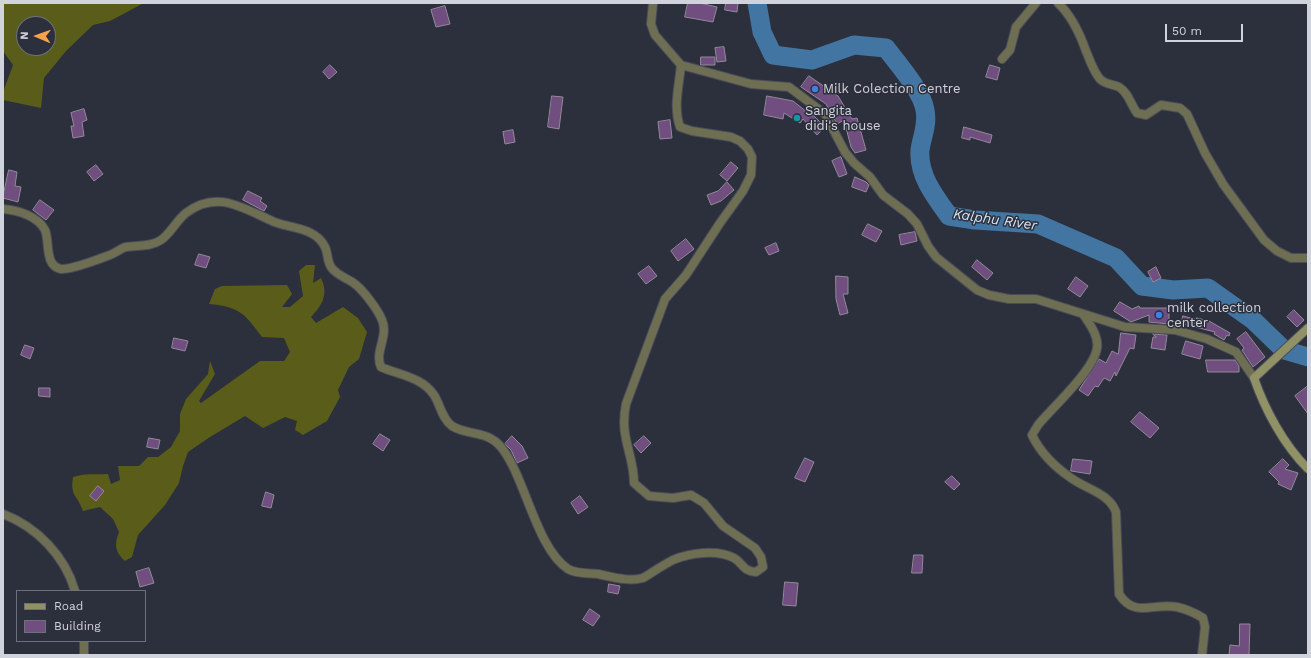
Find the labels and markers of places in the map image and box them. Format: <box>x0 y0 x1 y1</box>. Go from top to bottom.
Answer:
place label: Milk Colection Centre <box>823 81 960 97</box>
marker: Milk Colection Centre <box>810 84 820 94</box>
place label: Sangita didi's house <box>805 103 881 134</box>
marker: Sangita didi's house <box>792 113 802 123</box>
place label: milk collection center <box>1167 300 1261 331</box>
marker: milk collection center <box>1154 310 1164 320</box>

